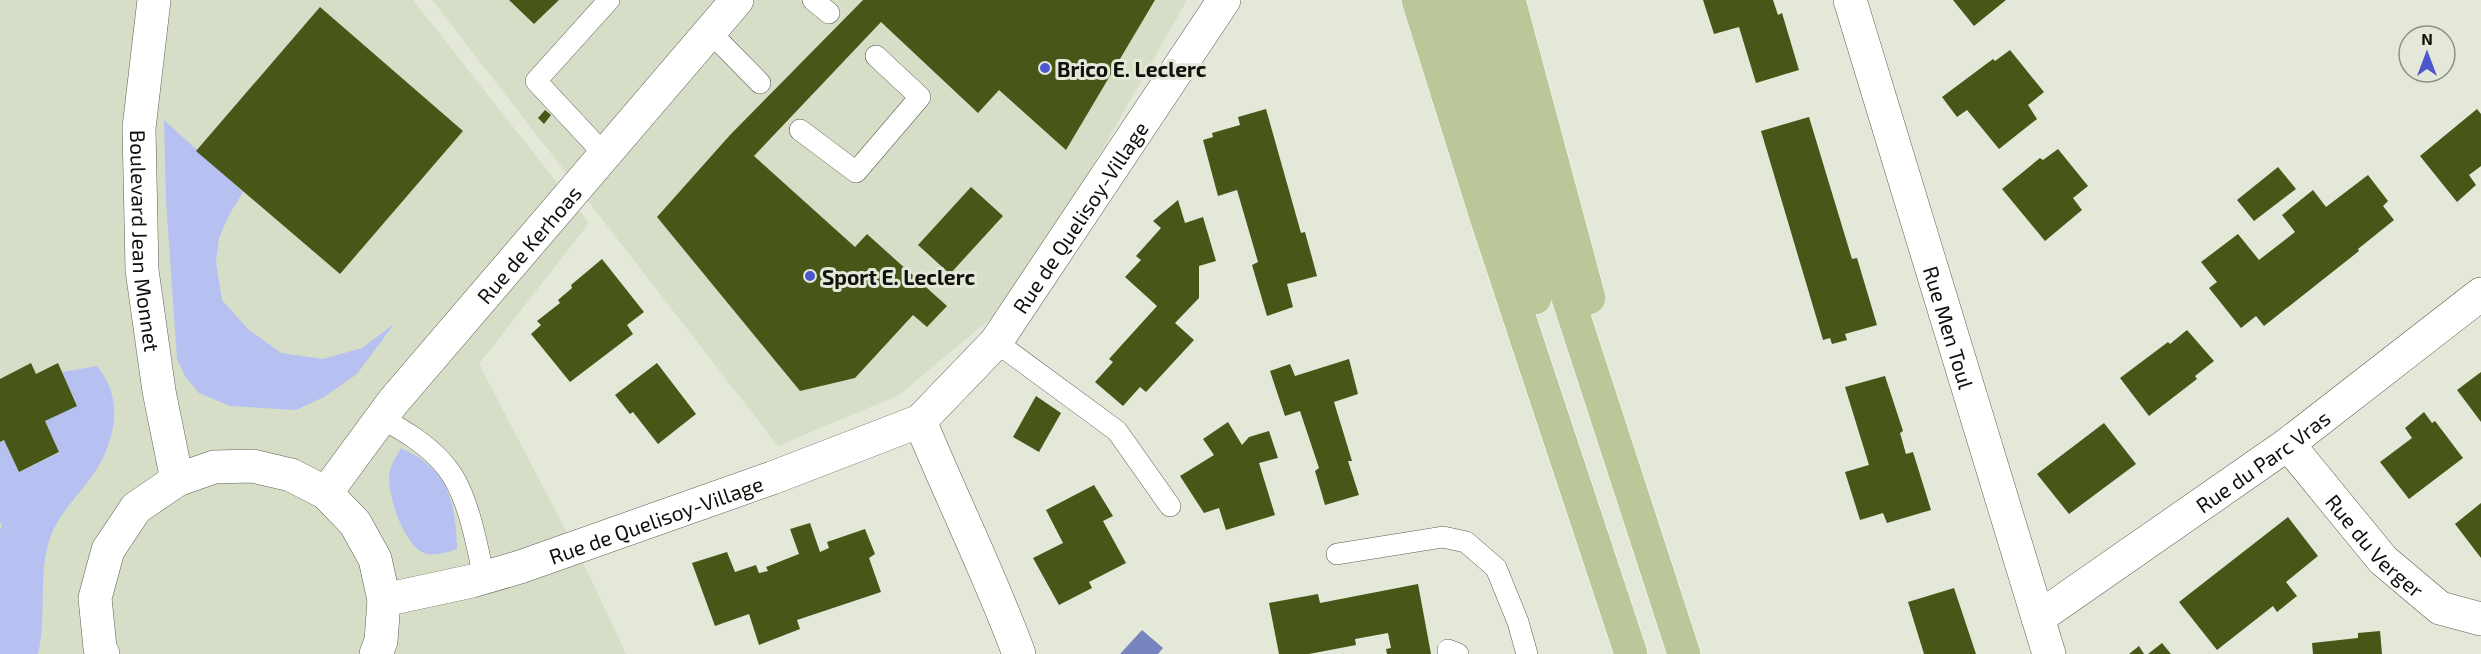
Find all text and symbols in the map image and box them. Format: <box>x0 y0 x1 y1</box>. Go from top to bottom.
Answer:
north arrow <box>2397 24 2457 84</box>
text: N <box>2421 29 2433 48</box>
place label: Brico E. Leclerc <box>1057 56 1207 81</box>
marker: Brico E. Leclerc <box>1038 61 1052 75</box>
street label: Rue de Quelisoy-Village <box>1007 116 1152 317</box>
street label: Boulevard Jean Monnet <box>127 130 166 353</box>
street label: Rue de Kerhoas <box>471 180 586 308</box>
street label: Rue Men Toul <box>1919 263 1980 392</box>
place label: Sport E. Leclerc <box>822 264 975 289</box>
marker: Sport E. Leclerc <box>803 269 817 283</box>
street label: Rue du Parc Vras <box>2191 404 2334 517</box>
street label: Rue de Quelisoy-Village <box>545 470 766 568</box>
street label: Rue du Verger <box>2321 489 2430 602</box>

